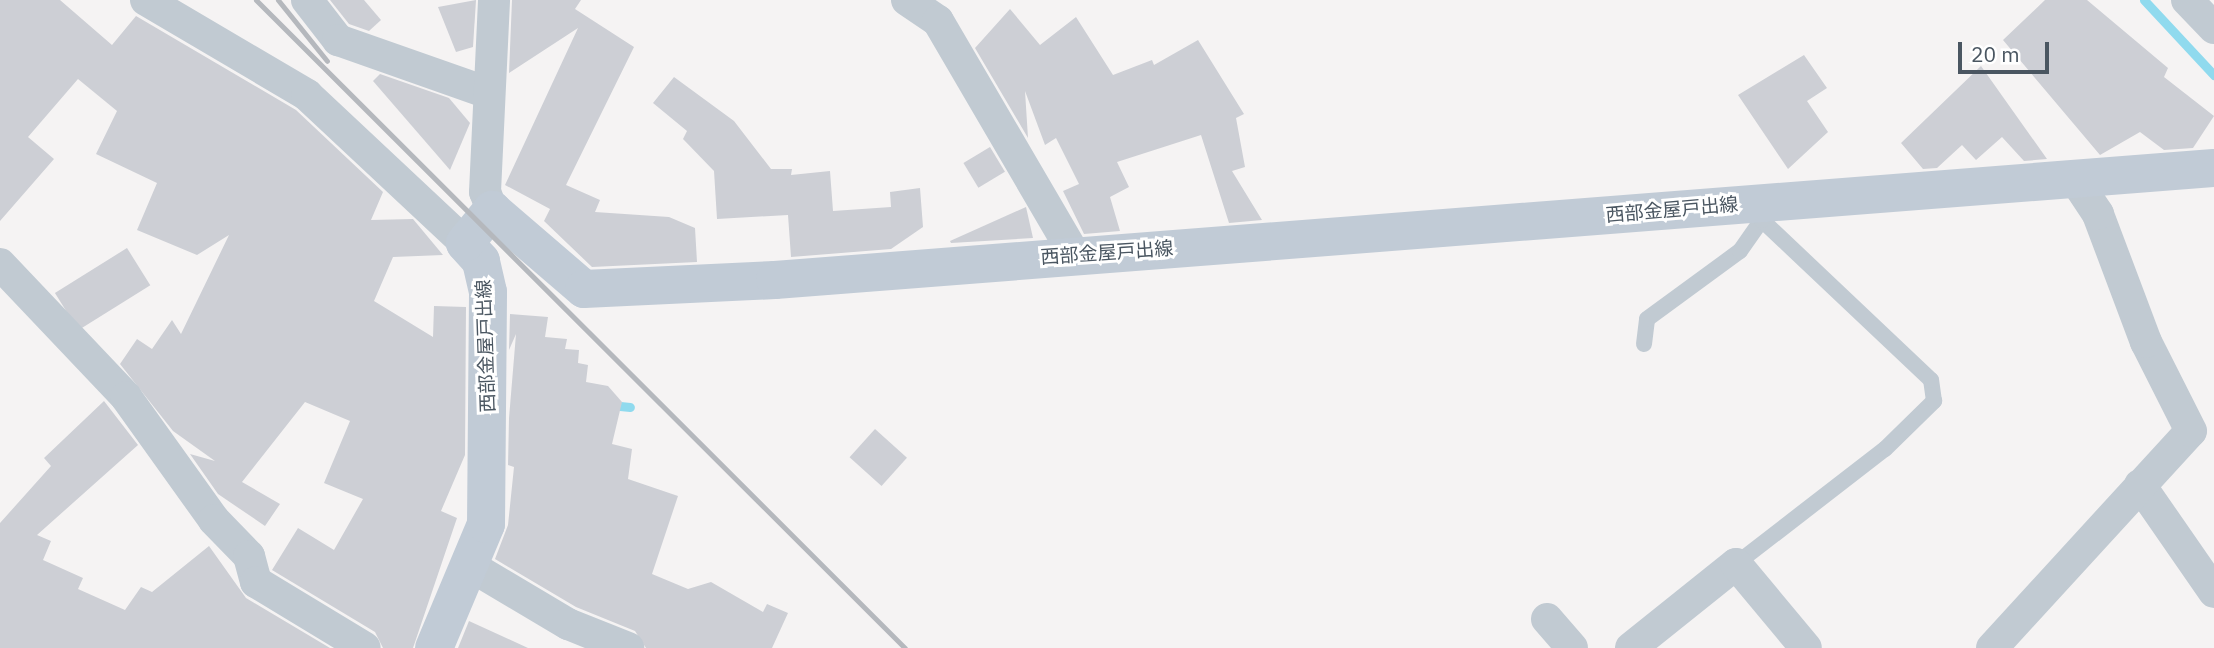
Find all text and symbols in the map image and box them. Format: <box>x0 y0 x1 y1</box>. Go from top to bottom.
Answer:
scale bar <box>1962 28 2053 72</box>
text: 20 m <box>1971 40 2020 68</box>
street label: 西部金屋戸出線 <box>1605 193 1739 227</box>
street label: 西部金屋戸出線 <box>1040 237 1174 269</box>
street label: 西部金屋戸出線 <box>472 279 500 413</box>

